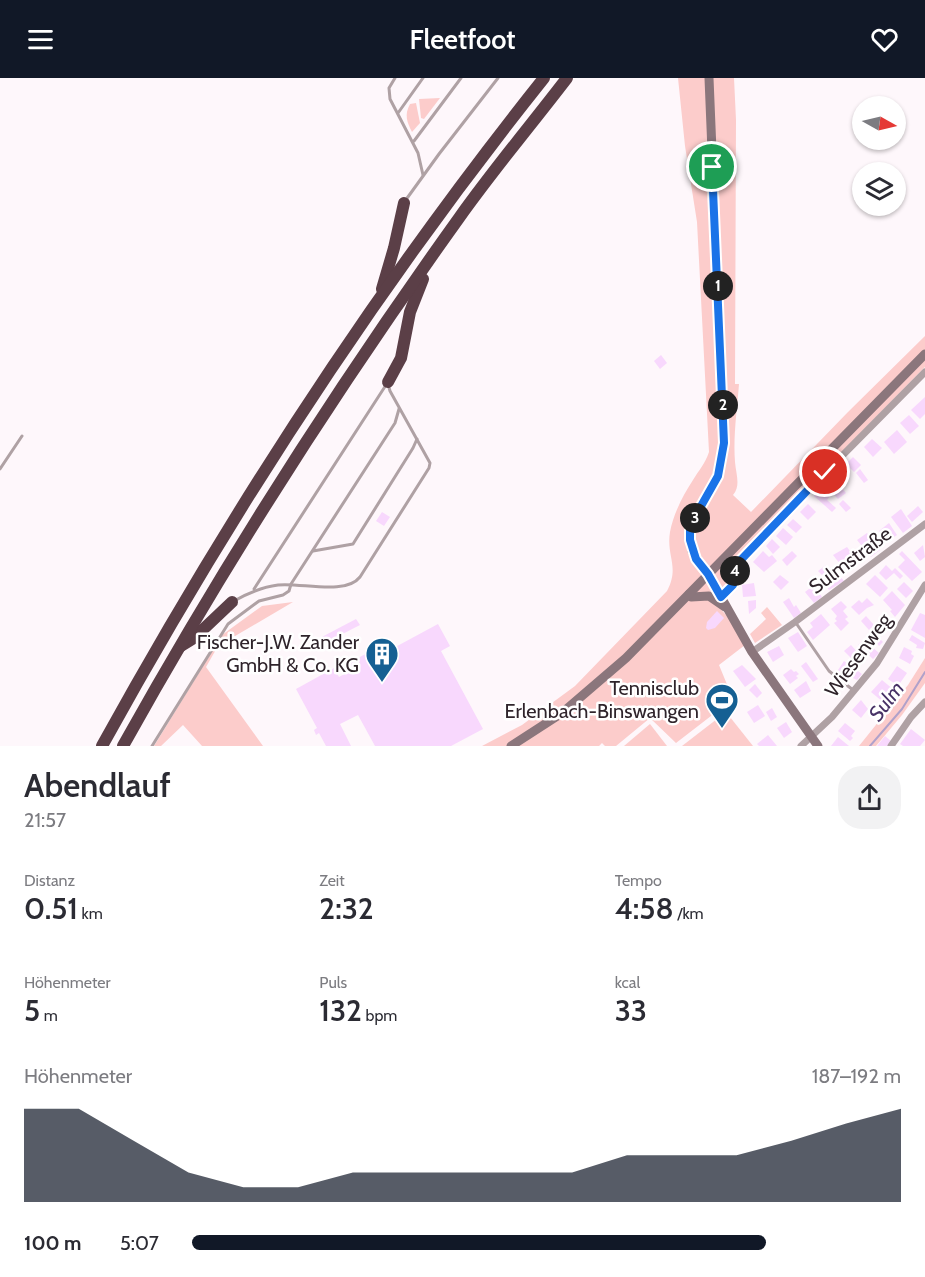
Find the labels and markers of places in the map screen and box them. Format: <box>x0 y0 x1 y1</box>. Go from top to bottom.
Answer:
pin <box>686 141 737 192</box>
pin: 1 <box>703 271 733 301</box>
pin: 2 <box>708 390 738 420</box>
pin <box>799 446 850 497</box>
pin: 3 <box>680 503 710 533</box>
pin: 4 <box>720 556 750 586</box>
place label: Fischer-J.W. Zander GmbH & Co. KG <box>197 630 360 677</box>
building icon: Fischer-J.W. Zander GmbH & Co. KG <box>364 636 400 683</box>
place label: Tennisclub Erlenbach-Binswangen <box>505 676 699 723</box>
sports icon: Tennisclub Erlenbach-Binswangen <box>704 682 740 729</box>

